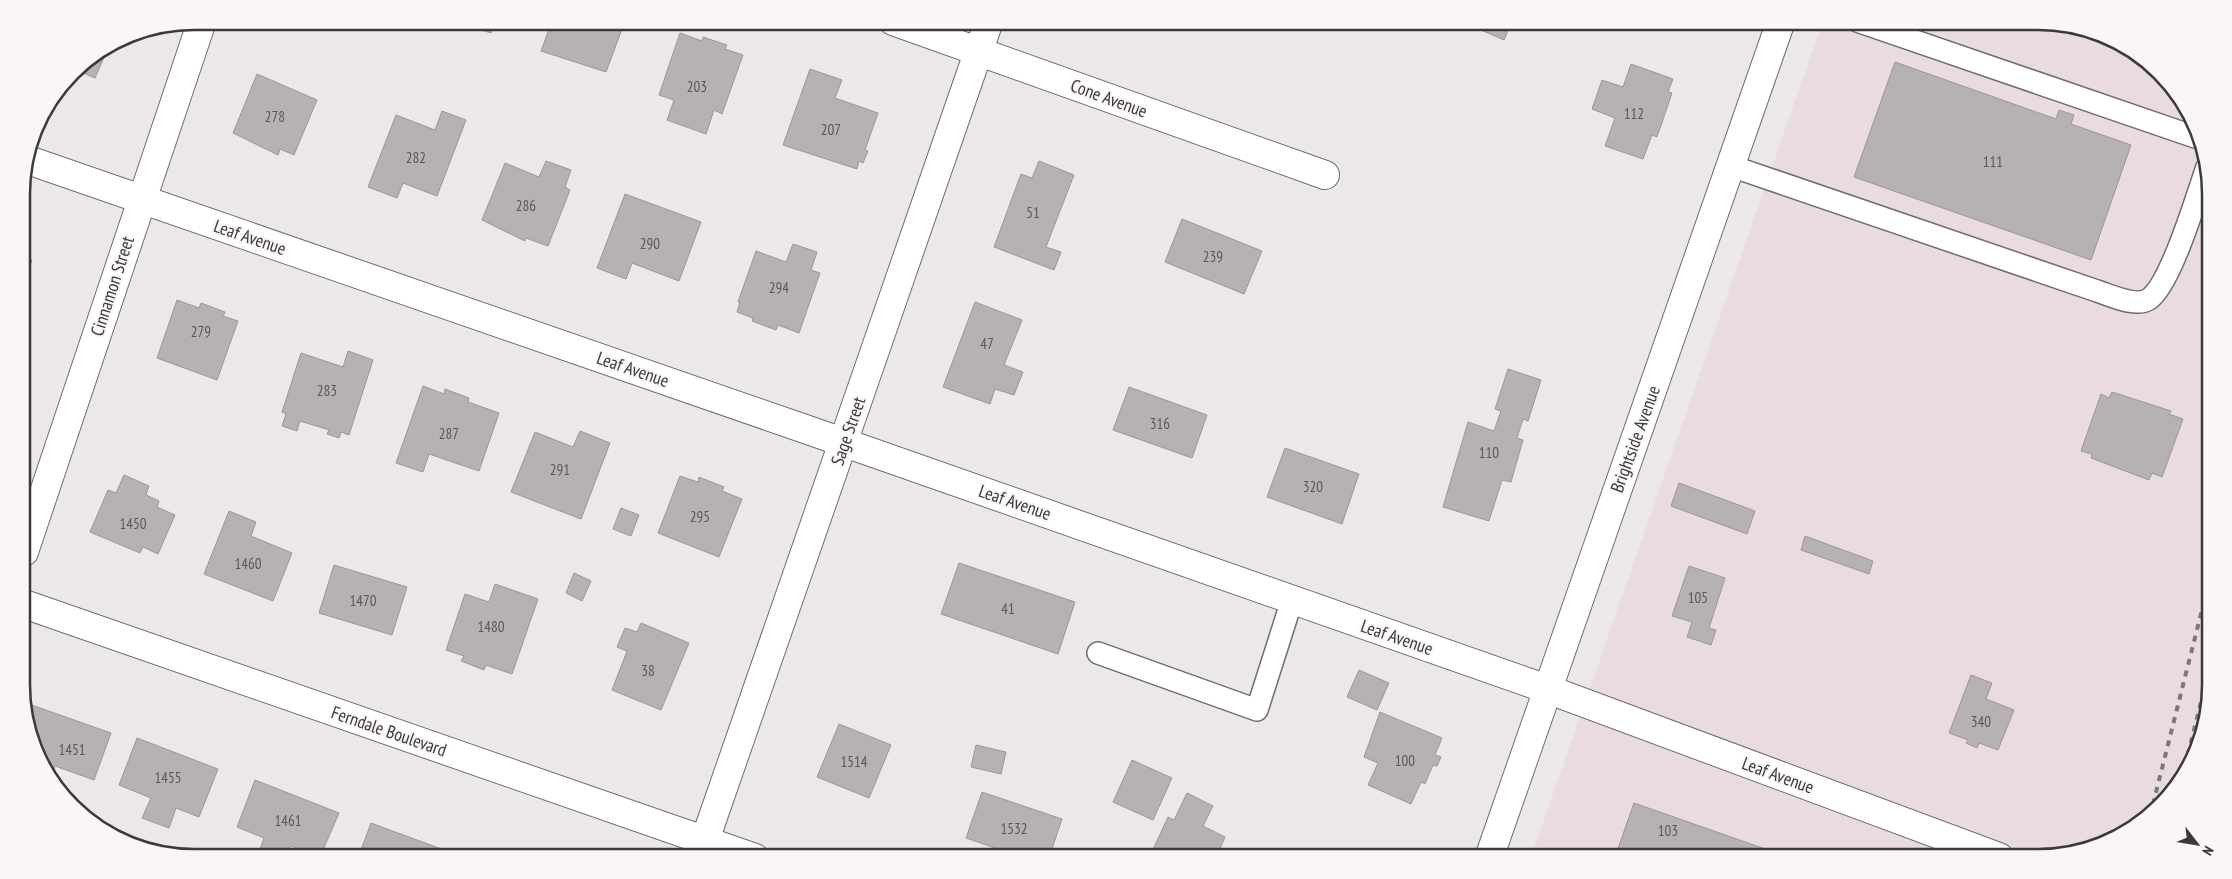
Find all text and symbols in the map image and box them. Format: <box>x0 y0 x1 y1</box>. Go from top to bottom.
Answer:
street label: Cone Avenue <box>1068 74 1150 122</box>
house number: 203 <box>687 77 707 96</box>
house number: 112 <box>1624 104 1644 123</box>
house number: 278 <box>265 107 285 126</box>
house number: 207 <box>821 120 841 139</box>
house number: 282 <box>406 148 426 167</box>
house number: 111 <box>1983 152 2003 171</box>
house number: 286 <box>516 196 536 215</box>
house number: 51 <box>1026 203 1040 222</box>
street label: Leaf Avenue <box>211 214 289 260</box>
street label: Cinnamon Street <box>85 233 139 339</box>
house number: 290 <box>640 234 660 253</box>
house number: 239 <box>1203 247 1223 266</box>
house number: 294 <box>769 278 789 297</box>
house number: 279 <box>191 322 211 341</box>
house number: 47 <box>980 334 994 353</box>
street label: Leaf Avenue <box>594 346 672 392</box>
house number: 283 <box>317 381 337 400</box>
street label: Brightside Avenue <box>1605 382 1665 496</box>
street label: Sage Street <box>826 394 870 468</box>
house number: 316 <box>1150 414 1170 433</box>
house number: 287 <box>439 424 459 443</box>
house number: 110 <box>1479 443 1499 462</box>
house number: 291 <box>550 460 570 479</box>
house number: 320 <box>1303 477 1323 496</box>
street label: Leaf Avenue <box>976 479 1054 525</box>
house number: 295 <box>690 507 710 526</box>
house number: 1450 <box>119 514 147 533</box>
house number: 1460 <box>234 554 262 573</box>
house number: 105 <box>1688 588 1708 607</box>
house number: 1470 <box>349 591 377 610</box>
house number: 41 <box>1001 599 1015 618</box>
street label: Leaf Avenue <box>1358 614 1436 660</box>
house number: 1480 <box>477 617 505 636</box>
house number: 38 <box>641 661 655 680</box>
street label: Ferndale Boulevard <box>328 701 450 761</box>
house number: 340 <box>1971 712 1991 731</box>
house number: 1451 <box>58 740 86 759</box>
house number: 100 <box>1395 751 1415 770</box>
street label: Leaf Avenue <box>1739 751 1817 799</box>
house number: 1514 <box>840 752 868 771</box>
house number: 1455 <box>154 768 182 787</box>
house number: 1461 <box>274 811 302 830</box>
house number: 1532 <box>1000 819 1028 838</box>
north arrow <box>2172 819 2222 869</box>
house number: 103 <box>1658 821 1678 840</box>
text: N <box>2198 843 2218 859</box>

